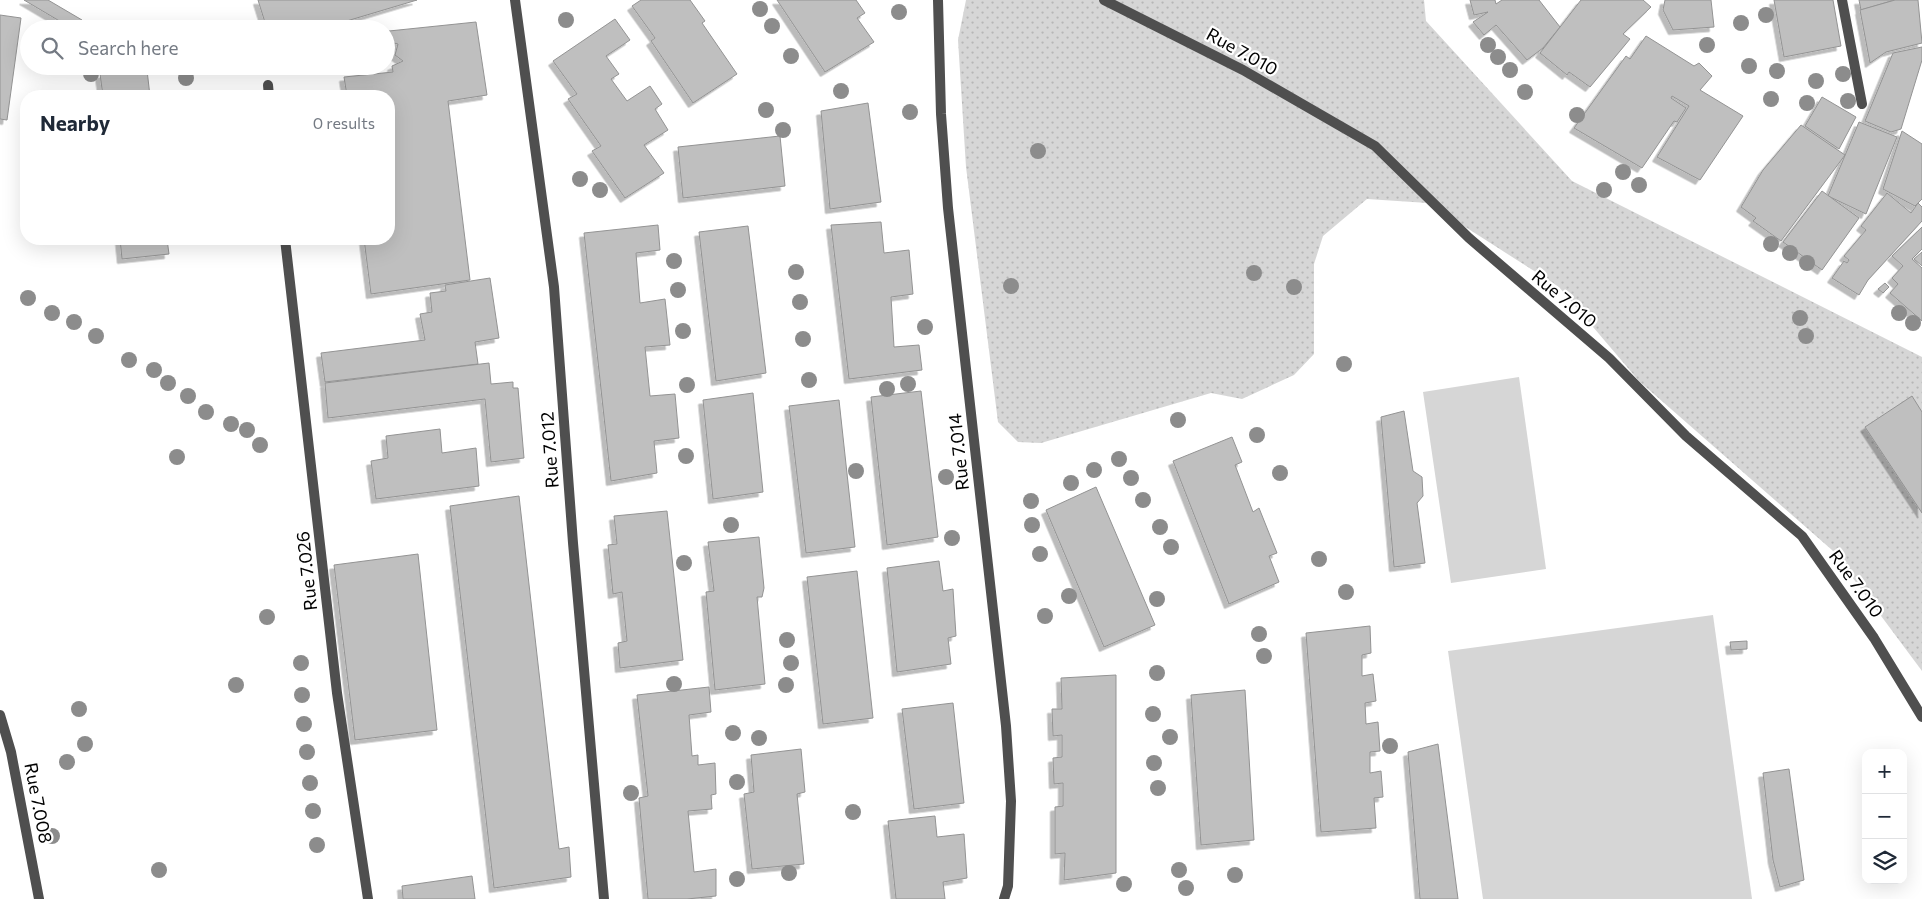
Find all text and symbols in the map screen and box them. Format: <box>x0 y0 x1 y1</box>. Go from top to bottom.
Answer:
search box <box>20 20 395 75</box>
street label: Rue 7.010 <box>1203 23 1282 80</box>
icon: search <box>38 34 66 62</box>
text: Search here <box>78 36 178 59</box>
text: Nearby <box>40 110 110 135</box>
text: 0 results <box>313 113 375 132</box>
street label: Rue 7.010 <box>1528 265 1602 332</box>
street label: Rue 7.012 <box>535 411 563 489</box>
street label: Rue 7.014 <box>943 412 973 492</box>
street label: Rue 7.026 <box>291 530 321 612</box>
street label: Rue 7.010 <box>1825 545 1889 622</box>
map controls <box>1862 749 1907 884</box>
button: + <box>1862 749 1907 794</box>
street label: Rue 7.008 <box>20 761 58 845</box>
button: − <box>1862 794 1907 839</box>
button: layers <box>1862 839 1907 884</box>

